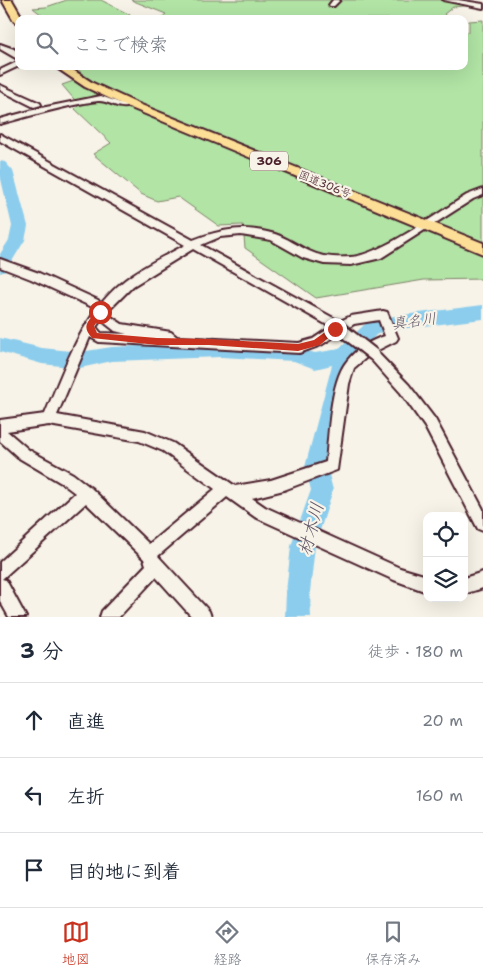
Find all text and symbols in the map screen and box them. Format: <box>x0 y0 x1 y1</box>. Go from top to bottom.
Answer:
search box <box>15 15 468 70</box>
icon: search <box>33 29 61 57</box>
text: ここで検索 <box>73 32 168 57</box>
road number: 306 <box>250 152 288 170</box>
street label: 国道306号 <box>296 167 353 202</box>
route start <box>89 301 112 324</box>
water label: 真名川 <box>390 308 438 334</box>
route end <box>324 318 347 341</box>
water label: 材木川 <box>292 500 330 558</box>
map controls <box>423 512 468 602</box>
button: locate <box>423 512 468 557</box>
button: layers <box>423 557 468 602</box>
text: 3 分 <box>20 637 63 665</box>
text: 徒歩 · 180 m <box>368 641 463 662</box>
icon: ahead <box>20 706 48 734</box>
text: 直進 <box>67 709 105 734</box>
text: 20 m <box>422 710 463 731</box>
icon: left <box>20 781 48 809</box>
text: 左折 <box>67 784 105 809</box>
text: 160 m <box>416 785 463 806</box>
icon: arrive <box>20 856 48 884</box>
text: 目的地に到着 <box>67 859 181 884</box>
tab: 地図 <box>62 918 90 968</box>
tab: 経路 <box>213 918 241 968</box>
tab: 保存済み <box>365 918 421 968</box>

